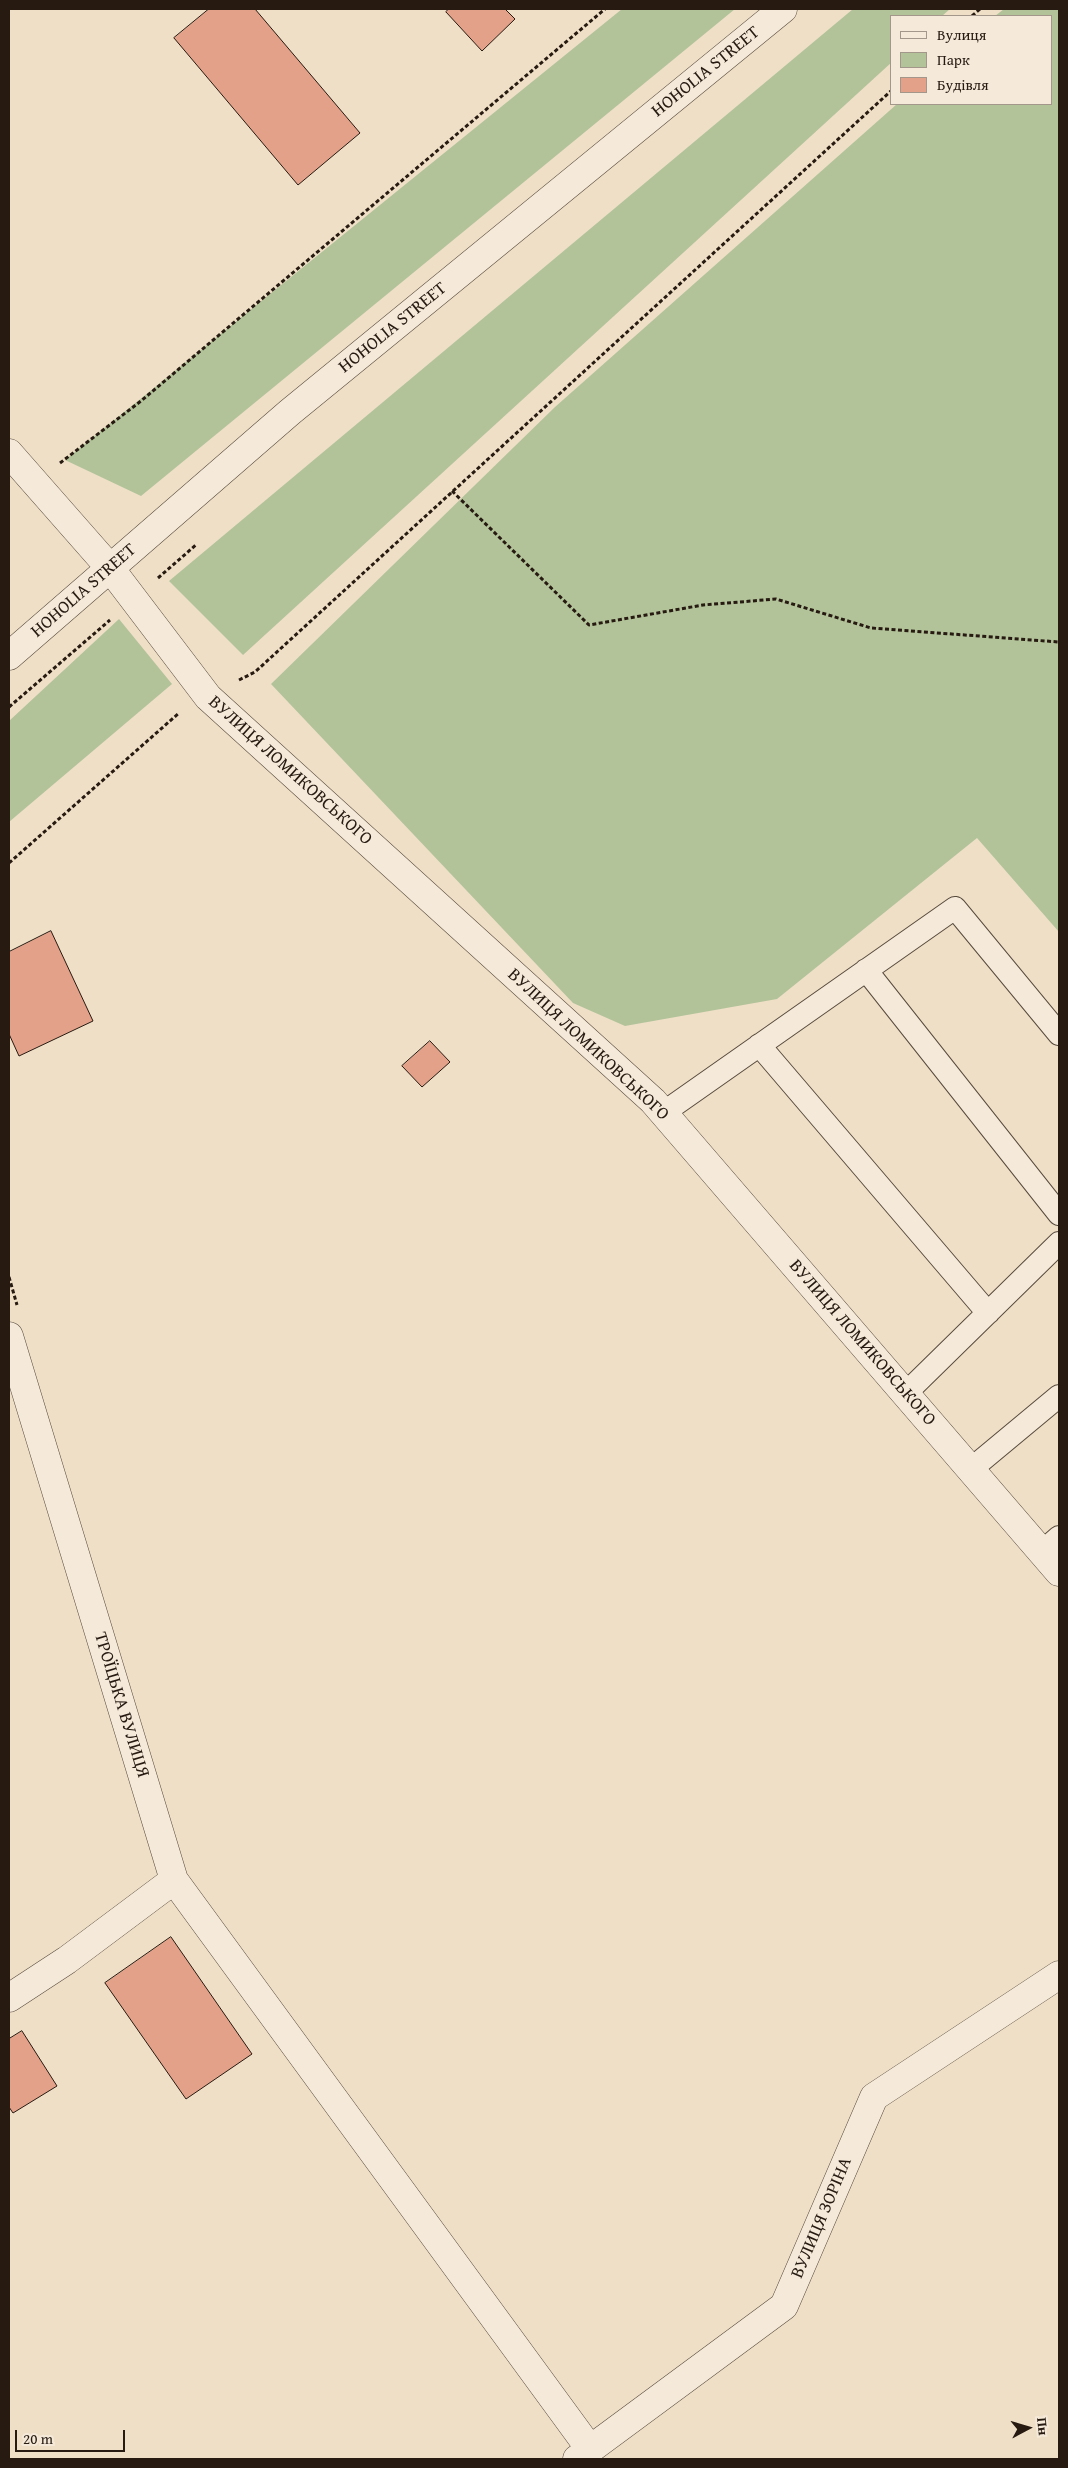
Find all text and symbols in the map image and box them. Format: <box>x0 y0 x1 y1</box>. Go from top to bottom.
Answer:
legend <box>890 15 1053 105</box>
street label: HOHOLIA STREET <box>648 22 764 122</box>
text: Вулиця <box>937 24 986 45</box>
text: Парк <box>937 49 970 70</box>
text: Будівля <box>937 74 989 95</box>
street label: HOHOLIA STREET <box>335 278 451 378</box>
street label: HOHOLIA STREET <box>27 539 141 643</box>
street label: ВУЛИЦЯ ЛОМИКОВСЬКОГО <box>204 692 376 850</box>
street label: ВУЛИЦЯ ЛОМИКОВСЬКОГО <box>503 964 673 1126</box>
street label: ВУЛИЦЯ ЛОМИКОВСЬКОГО <box>784 1255 940 1431</box>
street label: ТРОЇЦЬКА ВУЛИЦЯ <box>89 1630 153 1780</box>
street label: ВУЛИЦЯ ЗОРІНА <box>787 2154 857 2282</box>
north arrow <box>1003 2403 1053 2453</box>
text: Пн <box>1032 2416 1054 2436</box>
scale bar <box>18 2420 128 2452</box>
text: 20 m <box>23 2428 53 2449</box>

